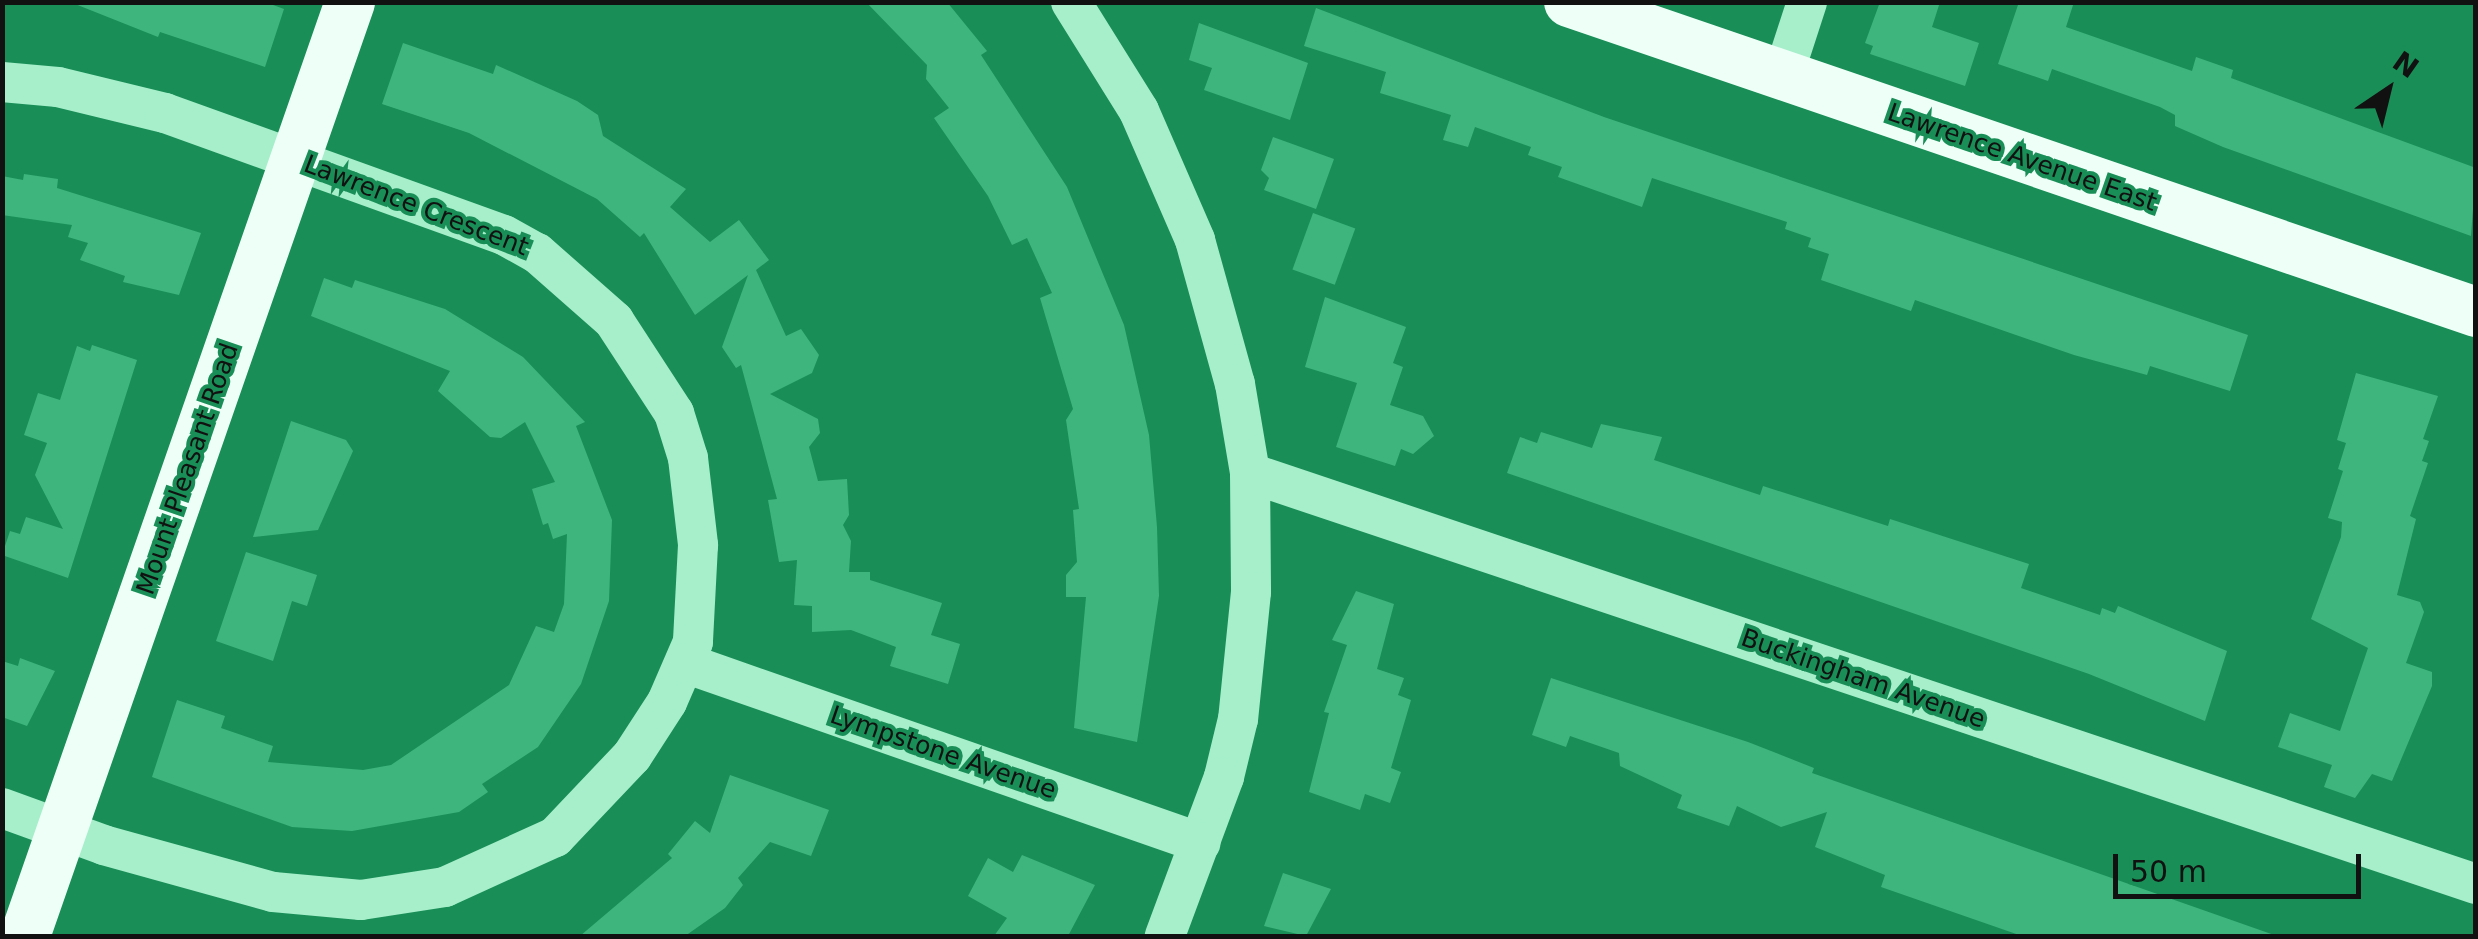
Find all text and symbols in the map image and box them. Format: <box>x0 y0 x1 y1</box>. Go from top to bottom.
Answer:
north arrow <box>2338 40 2438 140</box>
text: N <box>2386 45 2425 85</box>
street label: Lawrence Avenue East <box>1884 98 2160 218</box>
street label: Lawrence Crescent <box>299 149 533 263</box>
street label: Mount Pleasant Road <box>131 339 245 599</box>
street label: Buckingham Avenue <box>1737 623 1989 735</box>
street label: Lympstone Avenue <box>826 700 1060 806</box>
scale bar <box>2118 834 2366 896</box>
text: 50 m <box>2130 854 2207 889</box>

